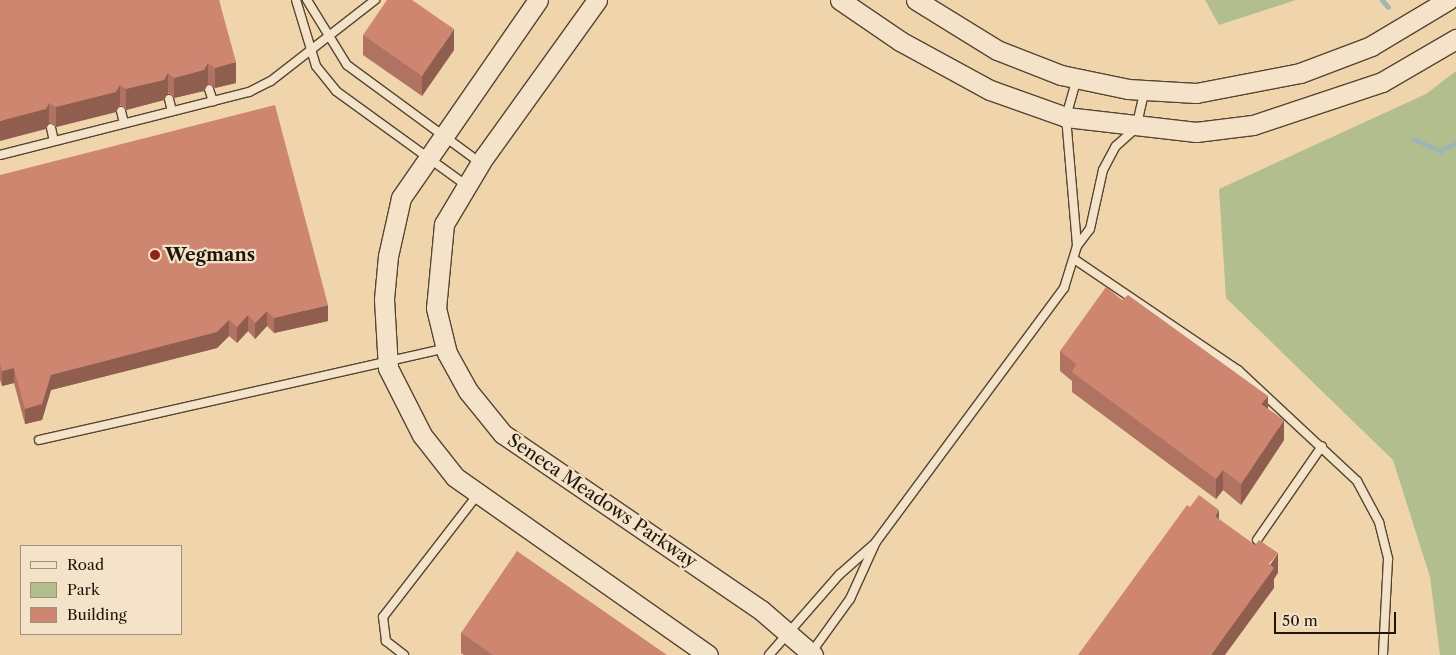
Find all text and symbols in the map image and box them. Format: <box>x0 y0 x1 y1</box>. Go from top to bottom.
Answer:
place label: Wegmans <box>165 244 255 266</box>
marker: Wegmans <box>149 249 161 261</box>
street label: Seneca Meadows Parkway <box>503 429 701 573</box>
legend <box>20 545 182 635</box>
text: Road <box>67 555 104 574</box>
text: Park <box>67 580 100 599</box>
scale bar <box>1276 602 1398 634</box>
text: Building <box>67 605 127 624</box>
text: 50 m <box>1282 611 1318 630</box>

